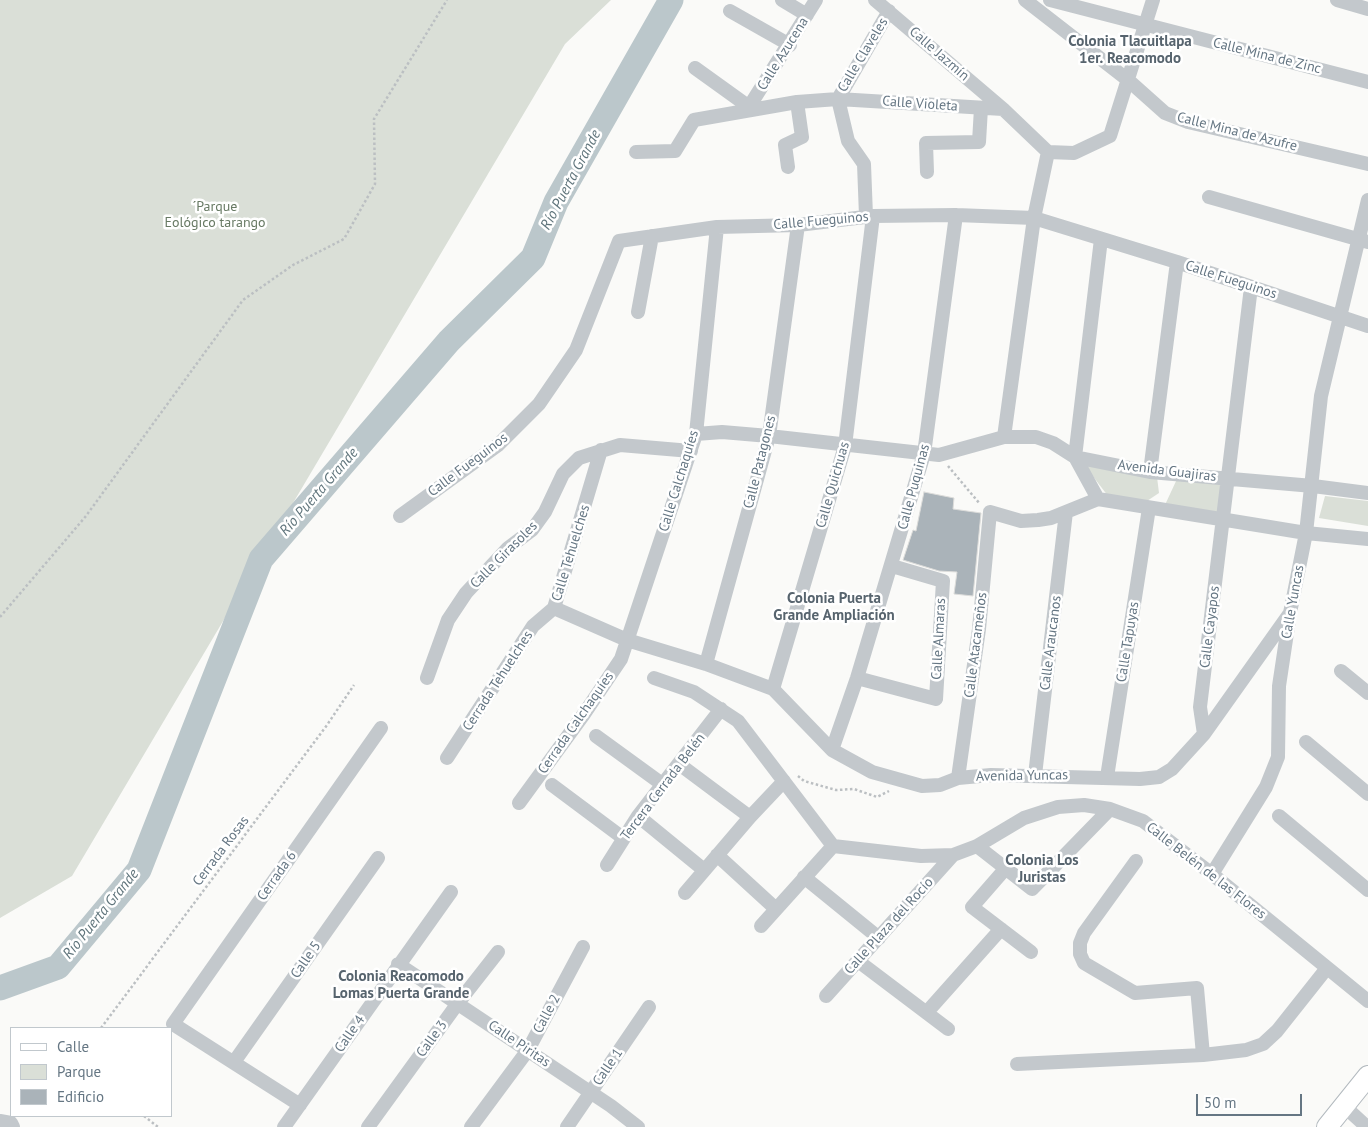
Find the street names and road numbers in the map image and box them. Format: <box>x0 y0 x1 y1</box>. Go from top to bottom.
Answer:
street label: Calle Azucena <box>754 14 812 94</box>
street label: Calle Claveles <box>834 15 892 95</box>
street label: Calle Jazmín <box>906 23 972 85</box>
street label: Calle Mina de Zinc <box>1211 34 1323 78</box>
street label: Calle Violeta <box>882 93 958 115</box>
street label: Calle Mina de Azufre <box>1175 109 1299 155</box>
street label: Calle Fueguinos <box>773 208 869 234</box>
street label: Calle Fueguinos <box>1183 257 1279 303</box>
street label: Calle Patagones <box>740 414 780 510</box>
street label: Calle Calchaquíes <box>656 428 702 534</box>
street label: Calle Fueguinos <box>425 430 511 500</box>
street label: Calle Quichuas <box>813 440 853 530</box>
street label: Calle Puquinas <box>895 442 933 532</box>
street label: Avenida Guajiras <box>1117 457 1217 485</box>
street label: Calle Tehuelches <box>548 503 594 603</box>
street label: Calle Girasoles <box>467 518 541 592</box>
street label: Calle Yuncas <box>1278 564 1308 640</box>
street label: Calle Cayapos <box>1197 585 1223 669</box>
street label: Calle Atacameños <box>961 591 991 699</box>
street label: Calle Araucanos <box>1037 595 1065 691</box>
street label: Calle Almaras <box>928 598 950 680</box>
street label: Calle Tapuyas <box>1113 600 1143 684</box>
street label: Cerrada Tehuelches <box>459 628 537 734</box>
street label: Cerrada Calchaquíes <box>534 669 618 777</box>
street label: Tercera Cerrada Belén <box>617 730 709 844</box>
street label: Avenida Yuncas <box>976 767 1068 785</box>
street label: Cerrada Rosas <box>189 813 253 889</box>
street label: Calle Belén de las Flores <box>1143 819 1269 923</box>
street label: Cerrada 6 <box>254 848 300 904</box>
street label: Calle Plaza del Rocío <box>841 874 937 978</box>
street label: Calle 5 <box>287 938 325 982</box>
street label: Calle 2 <box>530 992 564 1036</box>
street label: Calle 4 <box>331 1012 369 1056</box>
street label: Calle 3 <box>413 1017 451 1061</box>
street label: Calle Piritas <box>485 1017 553 1071</box>
street label: Calle 1 <box>589 1045 627 1089</box>

